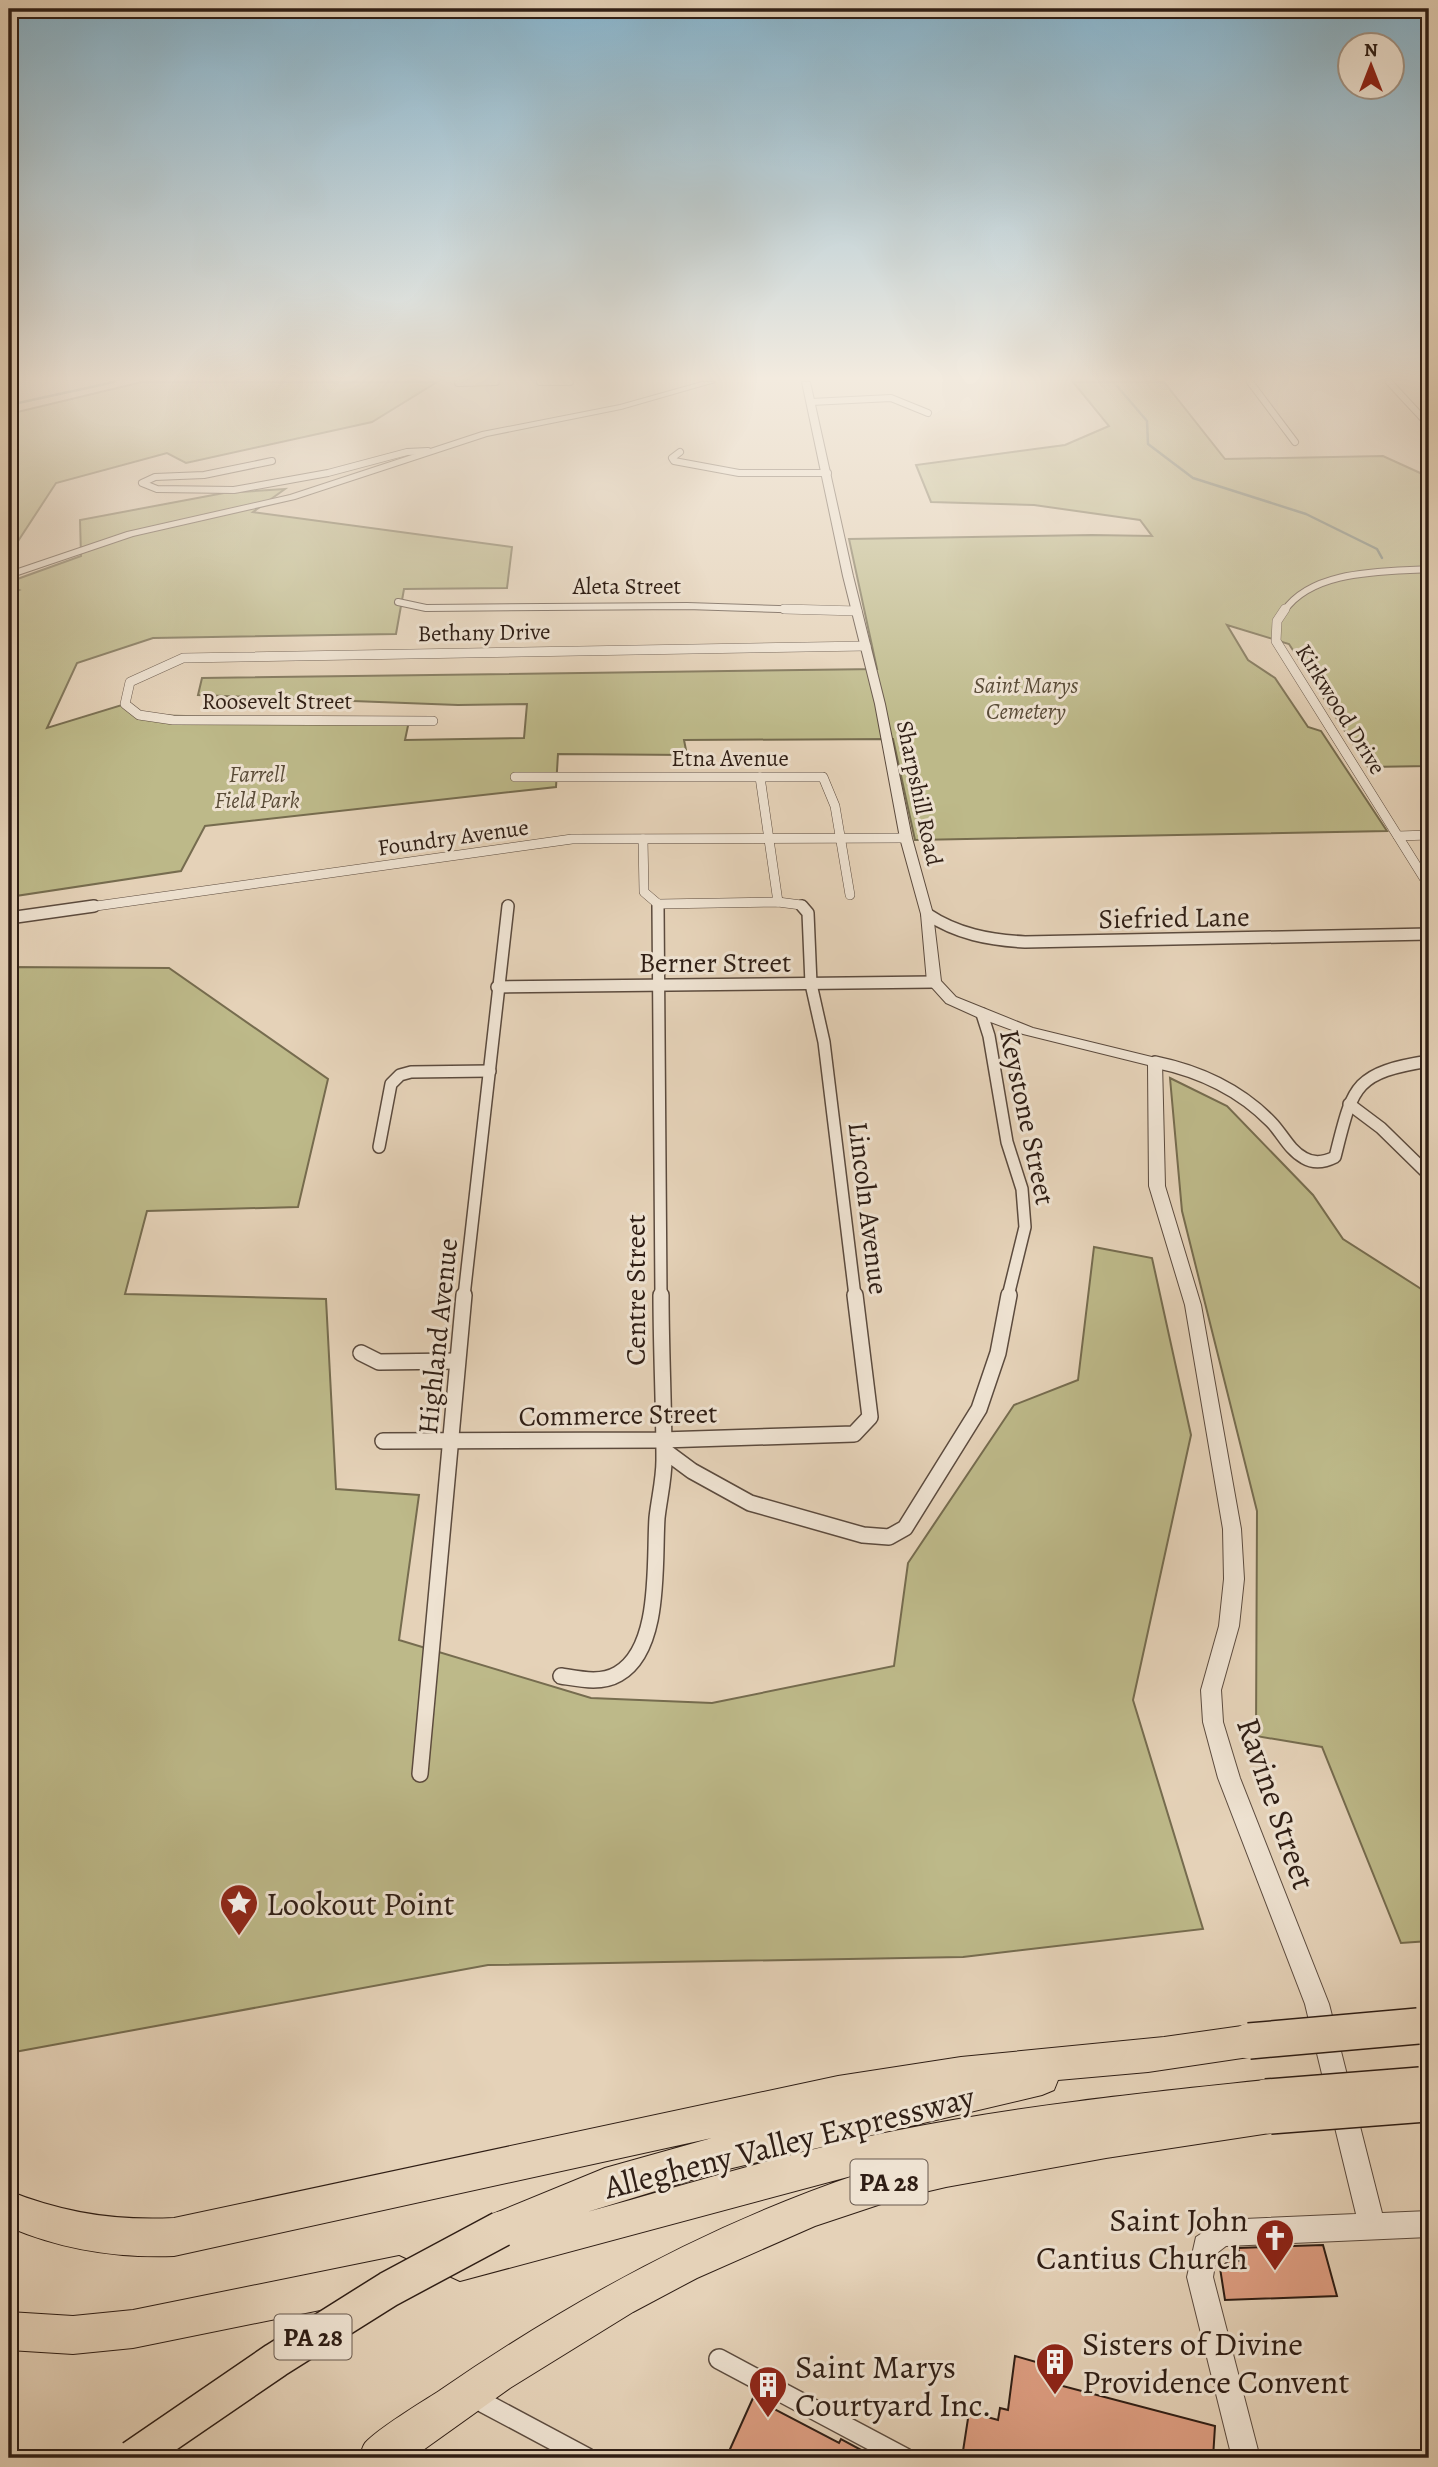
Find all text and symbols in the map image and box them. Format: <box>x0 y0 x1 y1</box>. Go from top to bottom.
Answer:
north arrow <box>1336 32 1406 102</box>
text: N <box>1364 37 1378 63</box>
street label: Aleta Street <box>572 571 682 602</box>
street label: Bethany Drive <box>417 616 551 649</box>
street label: Kirkwood Drive <box>1288 638 1393 780</box>
park label: Saint Marys Cemetery <box>974 670 1079 727</box>
street label: Roosevelt Street <box>202 686 353 717</box>
street label: Sharpshill Road <box>889 718 950 869</box>
street label: Etna Avenue <box>671 743 789 774</box>
park label: Farrell Field Park <box>214 759 300 816</box>
street label: Foundry Avenue <box>376 812 531 863</box>
street label: Siefried Lane <box>1098 898 1250 938</box>
street label: Berner Street <box>639 944 791 982</box>
street label: Keystone Street <box>990 1026 1064 1208</box>
street label: Lincoln Avenue <box>839 1119 897 1297</box>
street label: Centre Street <box>617 1214 655 1366</box>
street label: Highland Avenue <box>409 1236 467 1436</box>
street label: Commerce Street <box>518 1394 718 1436</box>
street label: Ravine Street <box>1226 1711 1327 1895</box>
place label: Lookout Point <box>266 1881 455 1926</box>
place icon: Lookout Point <box>218 1882 260 1937</box>
street label: Allegheny Valley Expressway <box>598 2074 979 2210</box>
road number: PA 28 <box>850 2160 928 2204</box>
place label: Saint John Cantius Church <box>1036 2197 1248 2280</box>
church icon: Saint John Cantius Church <box>1254 2217 1296 2272</box>
road number: PA 28 <box>274 2314 352 2360</box>
place label: Sisters of Divine Providence Convent <box>1082 2321 1349 2404</box>
building icon: Sisters of Divine Providence Convent <box>1034 2341 1076 2396</box>
place label: Saint Marys Courtyard Inc. <box>795 2344 992 2427</box>
building icon: Saint Marys Courtyard Inc. <box>747 2364 789 2419</box>

